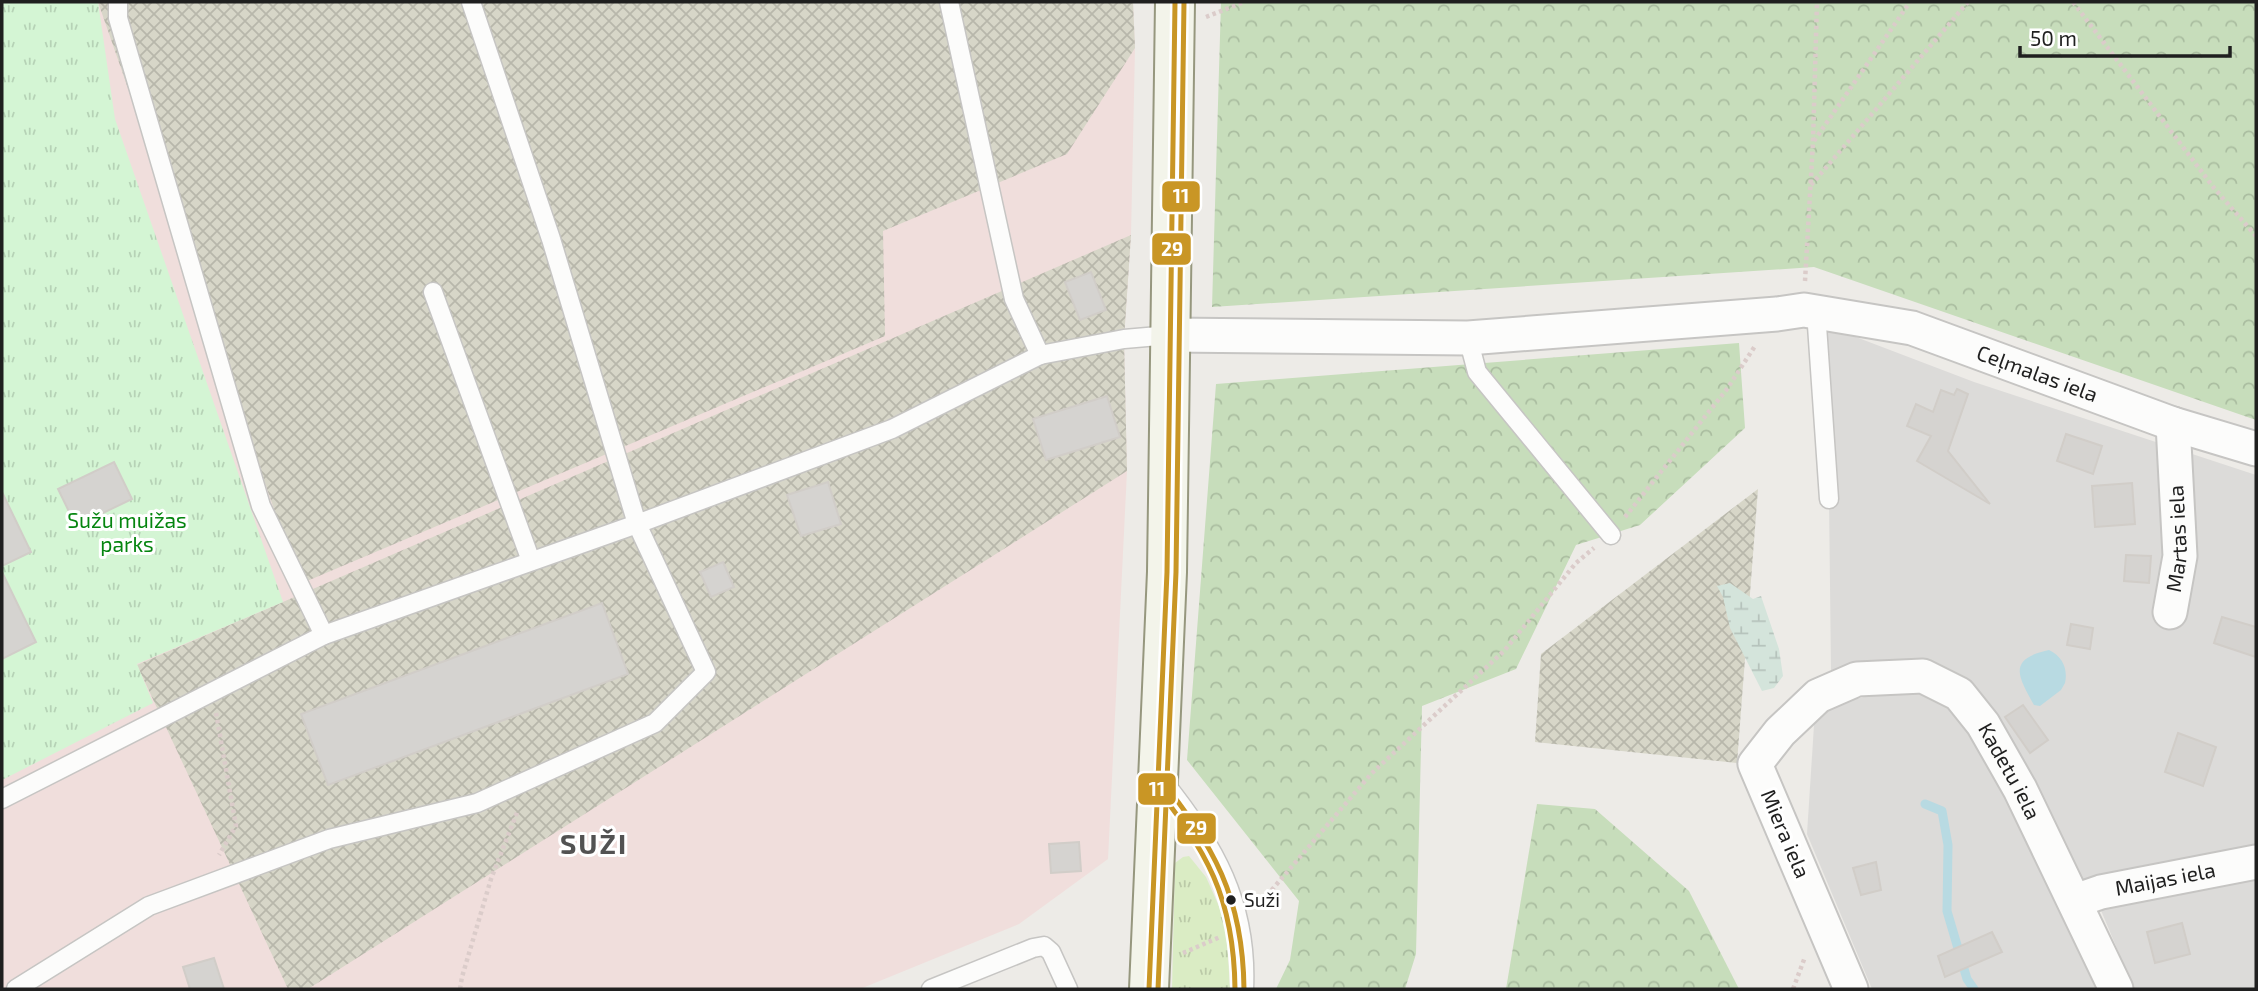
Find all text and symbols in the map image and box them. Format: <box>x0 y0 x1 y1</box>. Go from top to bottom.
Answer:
scale bar <box>2020 14 2230 58</box>
text: 50 m <box>2030 25 2077 50</box>
line badge: 11 <box>1161 180 1201 213</box>
text: 11 <box>1173 184 1189 207</box>
line badge: 29 <box>1151 232 1192 266</box>
text: 29 <box>1161 237 1183 260</box>
street label: Ceļmalas iela <box>1974 339 2101 406</box>
street label: Martas iela <box>2160 485 2191 594</box>
park label: Sužu muižas parks <box>67 507 187 556</box>
street label: Kadetu iela <box>1974 718 2047 823</box>
line badge: 11 <box>1137 772 1177 806</box>
text: 11 <box>1149 777 1165 800</box>
street label: Miera iela <box>1757 785 1816 881</box>
line badge: 29 <box>1176 812 1217 845</box>
text: 29 <box>1185 816 1207 839</box>
district label: SUŽI <box>560 826 628 860</box>
street label: Maijas iela <box>2113 856 2217 900</box>
place label: Suži <box>1244 888 1280 911</box>
marker: Suži <box>1224 893 1238 907</box>

